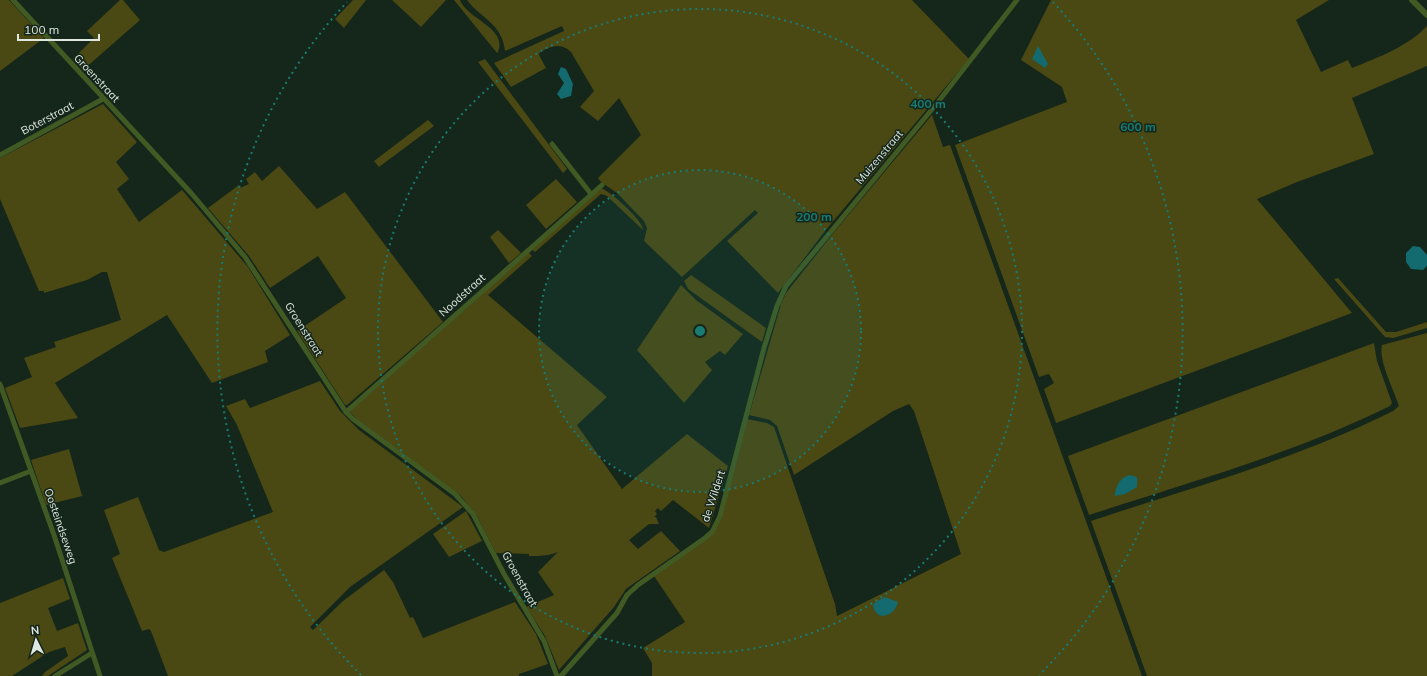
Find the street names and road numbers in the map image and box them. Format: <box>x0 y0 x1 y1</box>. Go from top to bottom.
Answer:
street label: Groenstraat <box>71 51 123 105</box>
street label: Boterstraat <box>18 98 76 138</box>
street label: Muizenstraat <box>852 127 906 187</box>
street label: Noodstraat <box>436 270 488 319</box>
street label: Groenstraat <box>282 299 326 359</box>
street label: de Wildert <box>698 468 728 524</box>
street label: Oosteindseweg <box>42 486 80 566</box>
street label: Groenstraat <box>499 549 541 609</box>

